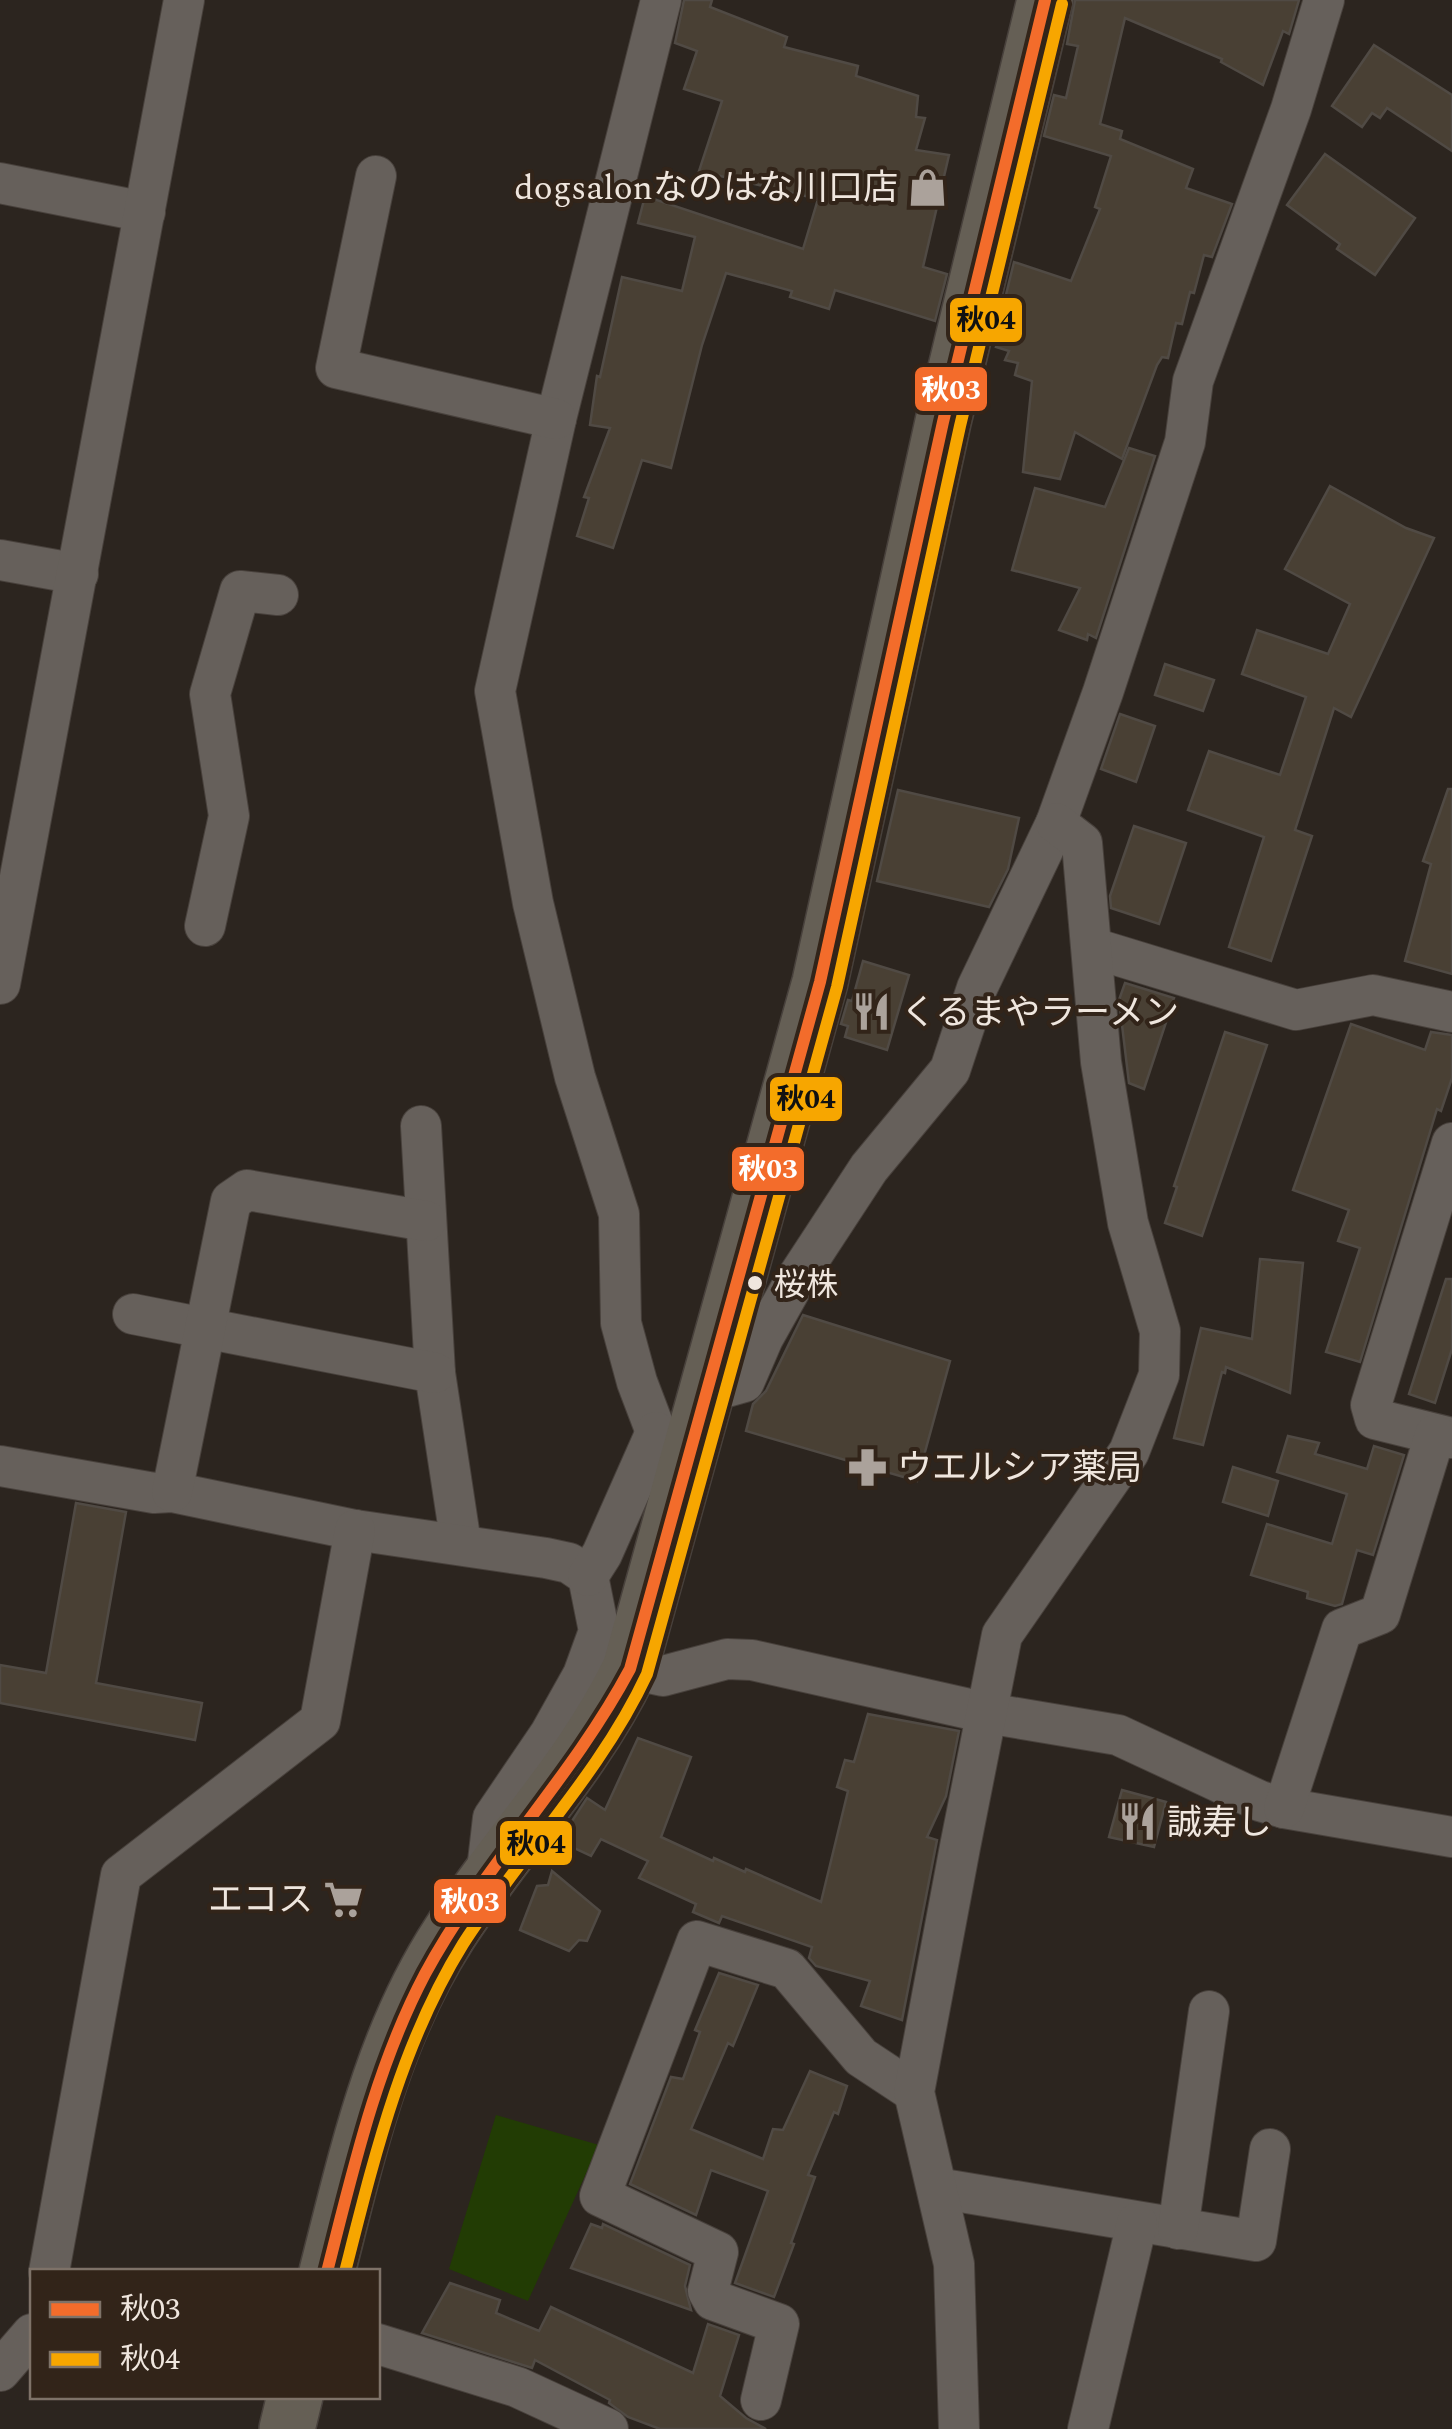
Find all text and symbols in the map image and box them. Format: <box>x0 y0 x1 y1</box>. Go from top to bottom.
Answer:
place label: dogsalonなのはな川口店 <box>514 162 898 215</box>
shop icon: dogsalonなのはな川口店 <box>907 166 949 208</box>
line badge: 秋04 <box>948 296 1024 344</box>
text: 秋04 <box>956 299 1016 342</box>
line badge: 秋03 <box>913 365 989 413</box>
text: 秋03 <box>921 369 981 412</box>
place label: くるまやラーメン <box>901 987 1179 1040</box>
restaurant icon: くるまやラーメン <box>850 991 892 1033</box>
line badge: 秋04 <box>768 1075 844 1123</box>
text: 秋04 <box>776 1078 836 1121</box>
line badge: 秋03 <box>730 1145 806 1193</box>
text: 秋03 <box>738 1148 798 1191</box>
place label: 桜株 <box>774 1261 838 1310</box>
marker: 桜株 <box>745 1273 765 1293</box>
place label: ウエルシア薬局 <box>897 1442 1142 1495</box>
pharmacy icon: ウエルシア薬局 <box>846 1446 888 1488</box>
place label: 誠寿し <box>1167 1797 1272 1850</box>
restaurant icon: 誠寿し <box>1116 1801 1158 1843</box>
line badge: 秋04 <box>498 1819 574 1867</box>
text: 秋04 <box>506 1823 566 1866</box>
place label: エコス <box>208 1874 313 1927</box>
line badge: 秋03 <box>432 1877 508 1925</box>
supermarket icon: エコス <box>322 1878 364 1920</box>
text: 秋03 <box>440 1881 500 1924</box>
legend <box>30 2269 380 2399</box>
text: 秋03 <box>120 2287 180 2333</box>
text: 秋04 <box>120 2337 180 2383</box>

